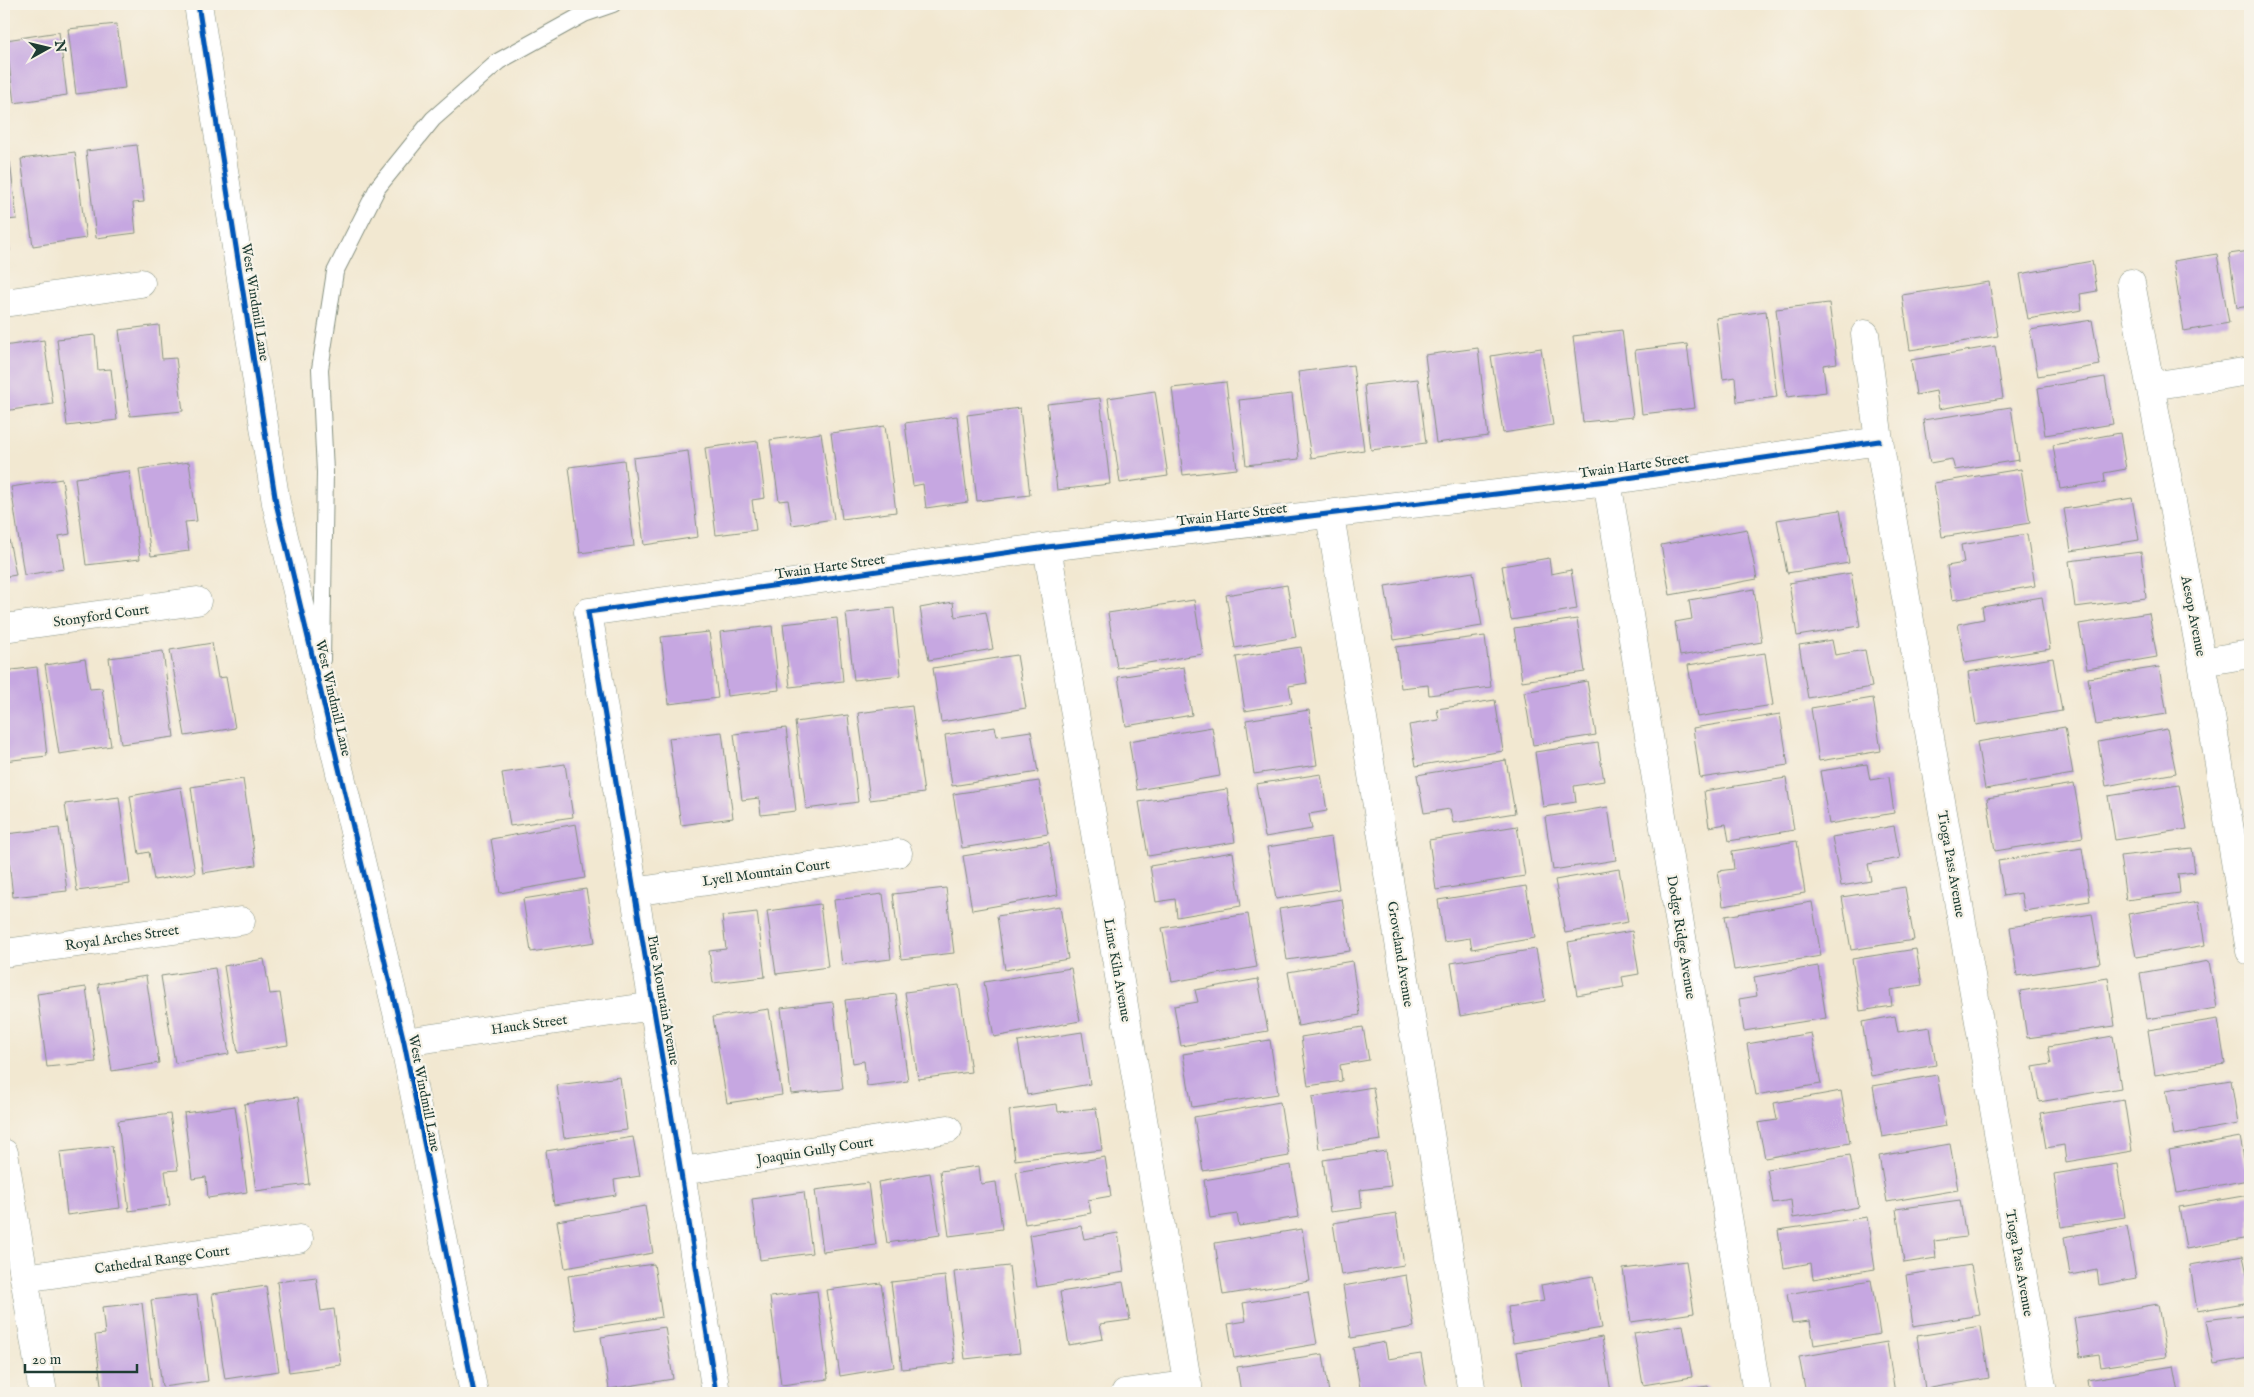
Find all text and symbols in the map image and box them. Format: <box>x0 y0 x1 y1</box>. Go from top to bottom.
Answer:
north arrow <box>22 22 72 72</box>
text: N <box>50 38 70 54</box>
street label: West Windmill Lane <box>237 242 273 363</box>
street label: Twain Harte Street <box>1578 449 1690 483</box>
street label: Twain Harte Street <box>1176 499 1288 531</box>
street label: Twain Harte Street <box>774 550 886 584</box>
street label: Aesop Avenue <box>2176 573 2210 659</box>
street label: Stonyford Court <box>52 600 150 632</box>
street label: West Windmill Lane <box>311 638 355 759</box>
street label: Tioga Pass Avenue <box>1933 810 1969 919</box>
street label: Lyell Mountain Court <box>701 855 831 891</box>
street label: Dodge Ridge Avenue <box>1662 874 1700 1001</box>
street label: Groveland Avenue <box>1383 900 1417 1009</box>
street label: Lime Kiln Avenue <box>1099 917 1135 1024</box>
street label: Royal Arches Street <box>64 921 180 955</box>
street label: Pine Mountain Avenue <box>643 934 683 1067</box>
street label: Hauck Street <box>490 1011 569 1039</box>
street label: West Windmill Lane <box>404 1033 444 1154</box>
street label: Joaquin Gully Court <box>754 1133 875 1169</box>
street label: Tioga Pass Avenue <box>2001 1209 2037 1318</box>
street label: Cathedral Range Court <box>93 1242 231 1278</box>
scale bar <box>25 1342 138 1374</box>
text: 20 m <box>32 1350 62 1369</box>

